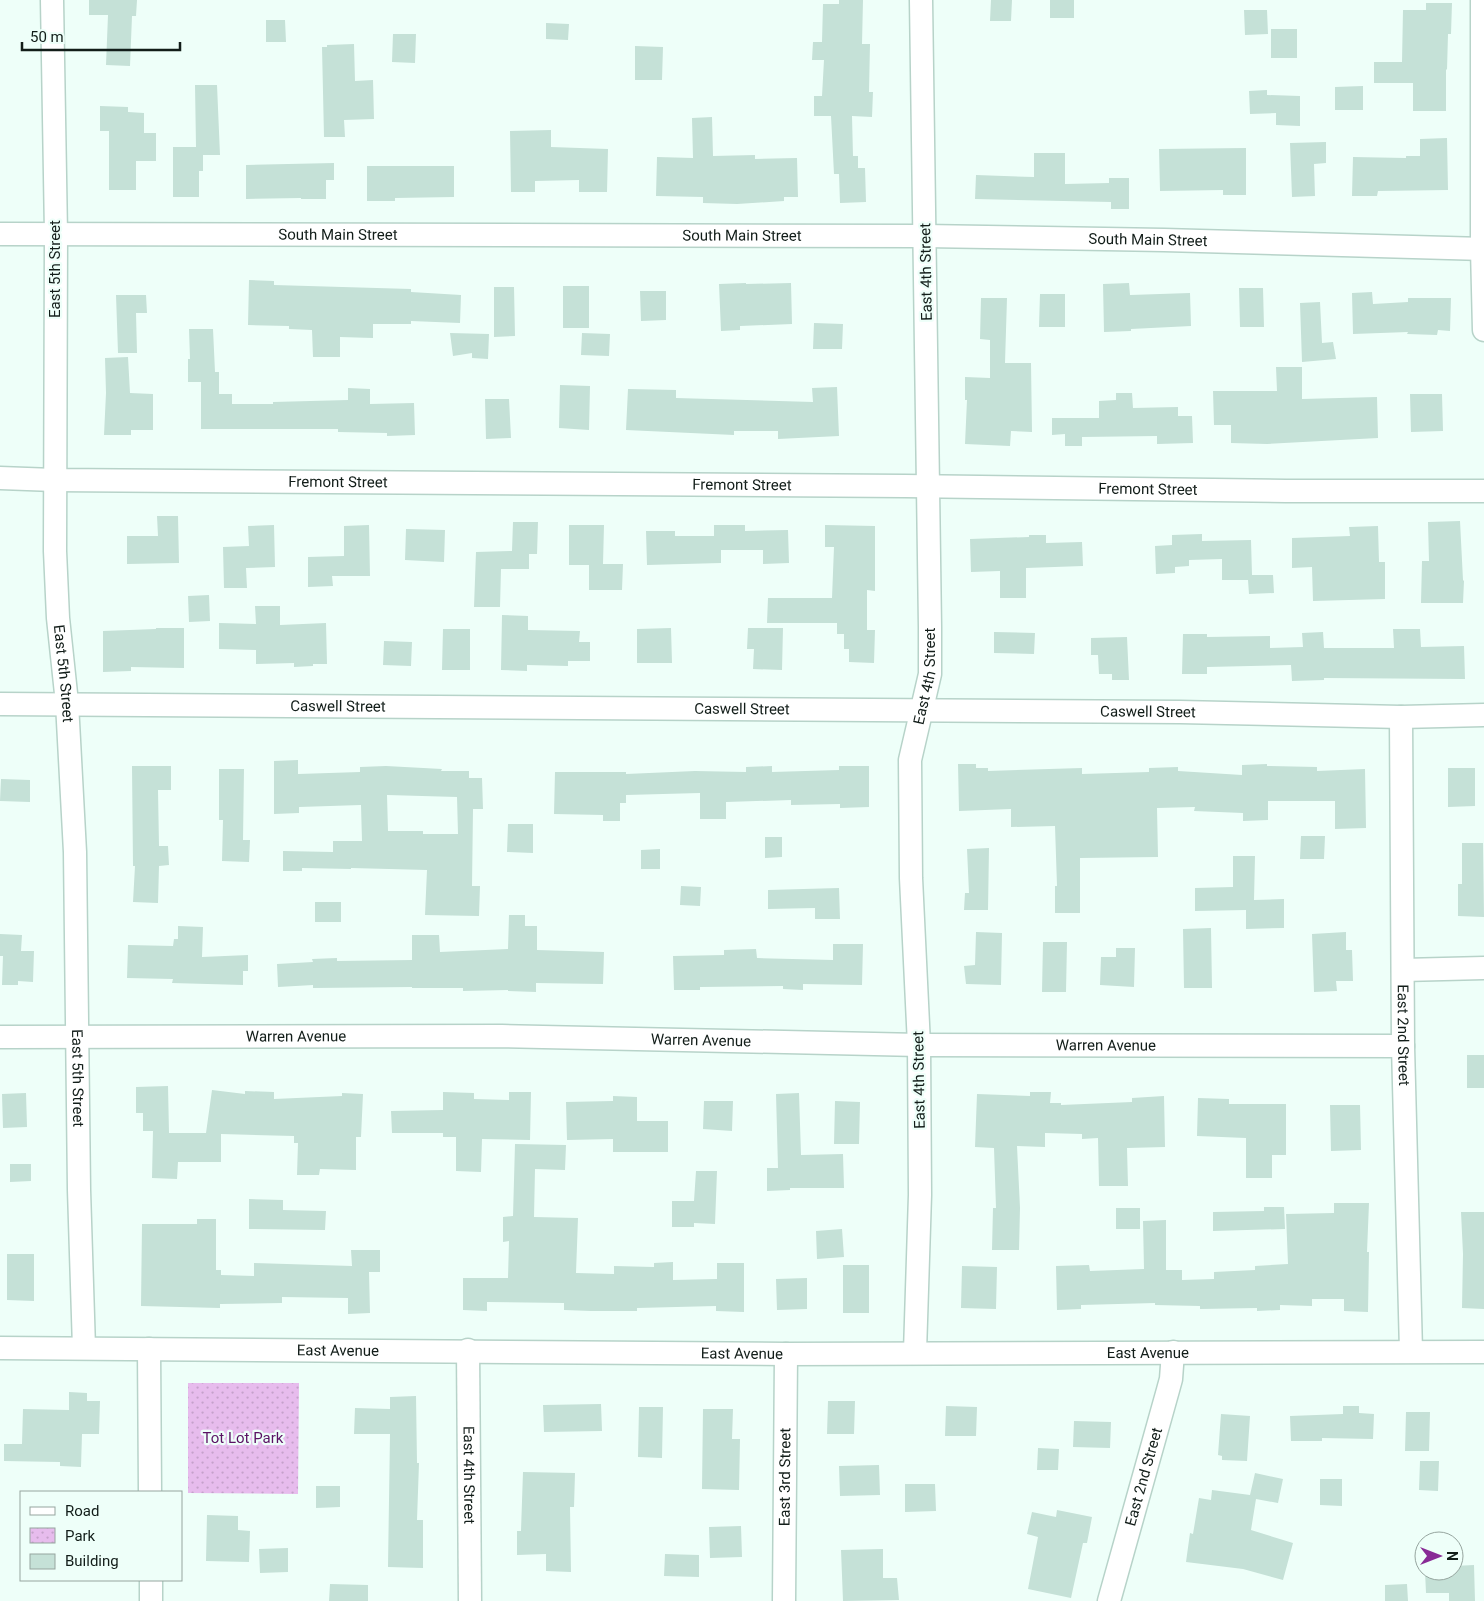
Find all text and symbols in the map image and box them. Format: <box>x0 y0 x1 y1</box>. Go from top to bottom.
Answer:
scale bar <box>22 20 180 52</box>
text: 50 m <box>30 28 64 46</box>
street label: East 5th Street <box>46 220 64 318</box>
street label: East 4th Street <box>916 223 936 321</box>
street label: South Main Street <box>278 226 398 244</box>
street label: South Main Street <box>682 226 802 245</box>
street label: South Main Street <box>1088 230 1208 250</box>
street label: Fremont Street <box>288 473 388 491</box>
street label: Fremont Street <box>692 476 792 494</box>
street label: Fremont Street <box>1098 480 1198 499</box>
street label: East 5th Street <box>50 624 77 723</box>
street label: East 4th Street <box>910 627 939 726</box>
street label: Caswell Street <box>290 697 386 716</box>
street label: Caswell Street <box>694 700 790 718</box>
street label: Caswell Street <box>1100 702 1196 721</box>
street label: East 2nd Street <box>1394 984 1413 1086</box>
street label: Warren Avenue <box>246 1027 346 1046</box>
street label: East 5th Street <box>68 1029 87 1127</box>
street label: Warren Avenue <box>651 1030 751 1050</box>
street label: East 4th Street <box>909 1031 929 1129</box>
street label: Warren Avenue <box>1056 1036 1156 1054</box>
street label: East Avenue <box>297 1341 379 1360</box>
street label: East Avenue <box>701 1344 783 1363</box>
street label: East Avenue <box>1107 1344 1189 1362</box>
street label: East 2nd Street <box>1121 1425 1166 1528</box>
street label: East 4th Street <box>460 1426 478 1524</box>
street label: East 3rd Street <box>776 1428 794 1526</box>
park label: Tot Lot Park <box>203 1429 284 1447</box>
legend <box>20 1491 182 1581</box>
text: Road <box>65 1502 99 1520</box>
text: Park <box>65 1527 96 1545</box>
north arrow <box>1414 1531 1464 1581</box>
text: N <box>1444 1551 1460 1561</box>
text: Building <box>65 1552 119 1570</box>

